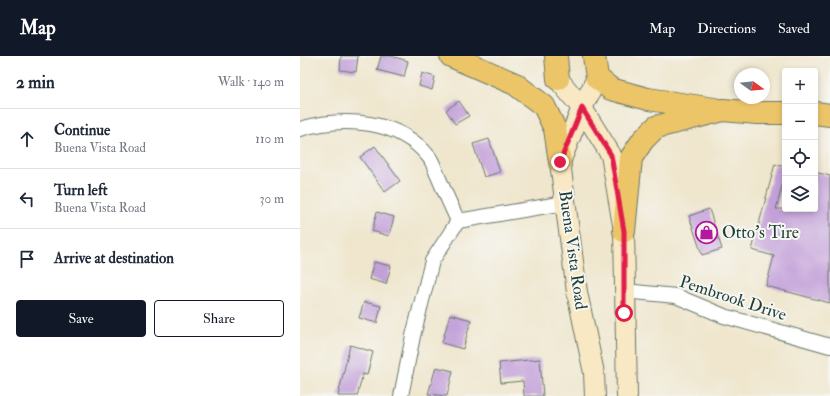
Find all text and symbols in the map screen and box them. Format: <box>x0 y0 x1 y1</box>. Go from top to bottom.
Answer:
text: Map <box>20 16 56 40</box>
text: Map <box>649 20 675 37</box>
text: Directions <box>697 20 756 37</box>
text: Saved <box>778 20 810 37</box>
north arrow <box>734 68 770 104</box>
map controls <box>782 68 818 212</box>
button: + <box>782 68 818 104</box>
text: 2 min <box>16 72 55 93</box>
text: Walk · 140 m <box>218 74 284 90</box>
button: − <box>782 104 818 140</box>
text: Continue <box>54 121 110 140</box>
icon: ahead <box>16 128 38 150</box>
text: 110 m <box>255 131 284 147</box>
text: Buena Vista Road <box>54 140 146 156</box>
button: locate <box>782 140 818 176</box>
route end <box>551 153 569 171</box>
button: layers <box>782 176 818 212</box>
text: Turn left <box>54 181 108 200</box>
icon: left <box>16 188 38 210</box>
street label: Buena Vista Road <box>554 189 592 312</box>
text: 30 m <box>260 191 284 207</box>
text: Buena Vista Road <box>54 200 146 216</box>
shop icon: Otto's Tire <box>693 219 719 245</box>
place label: Otto's Tire <box>722 222 799 243</box>
icon: arrive <box>16 248 38 270</box>
text: Arrive at destination <box>54 249 174 268</box>
street label: Pembrook Drive <box>677 271 789 325</box>
button: Save <box>16 300 146 337</box>
button: Share <box>154 300 284 337</box>
route start <box>615 304 633 322</box>

